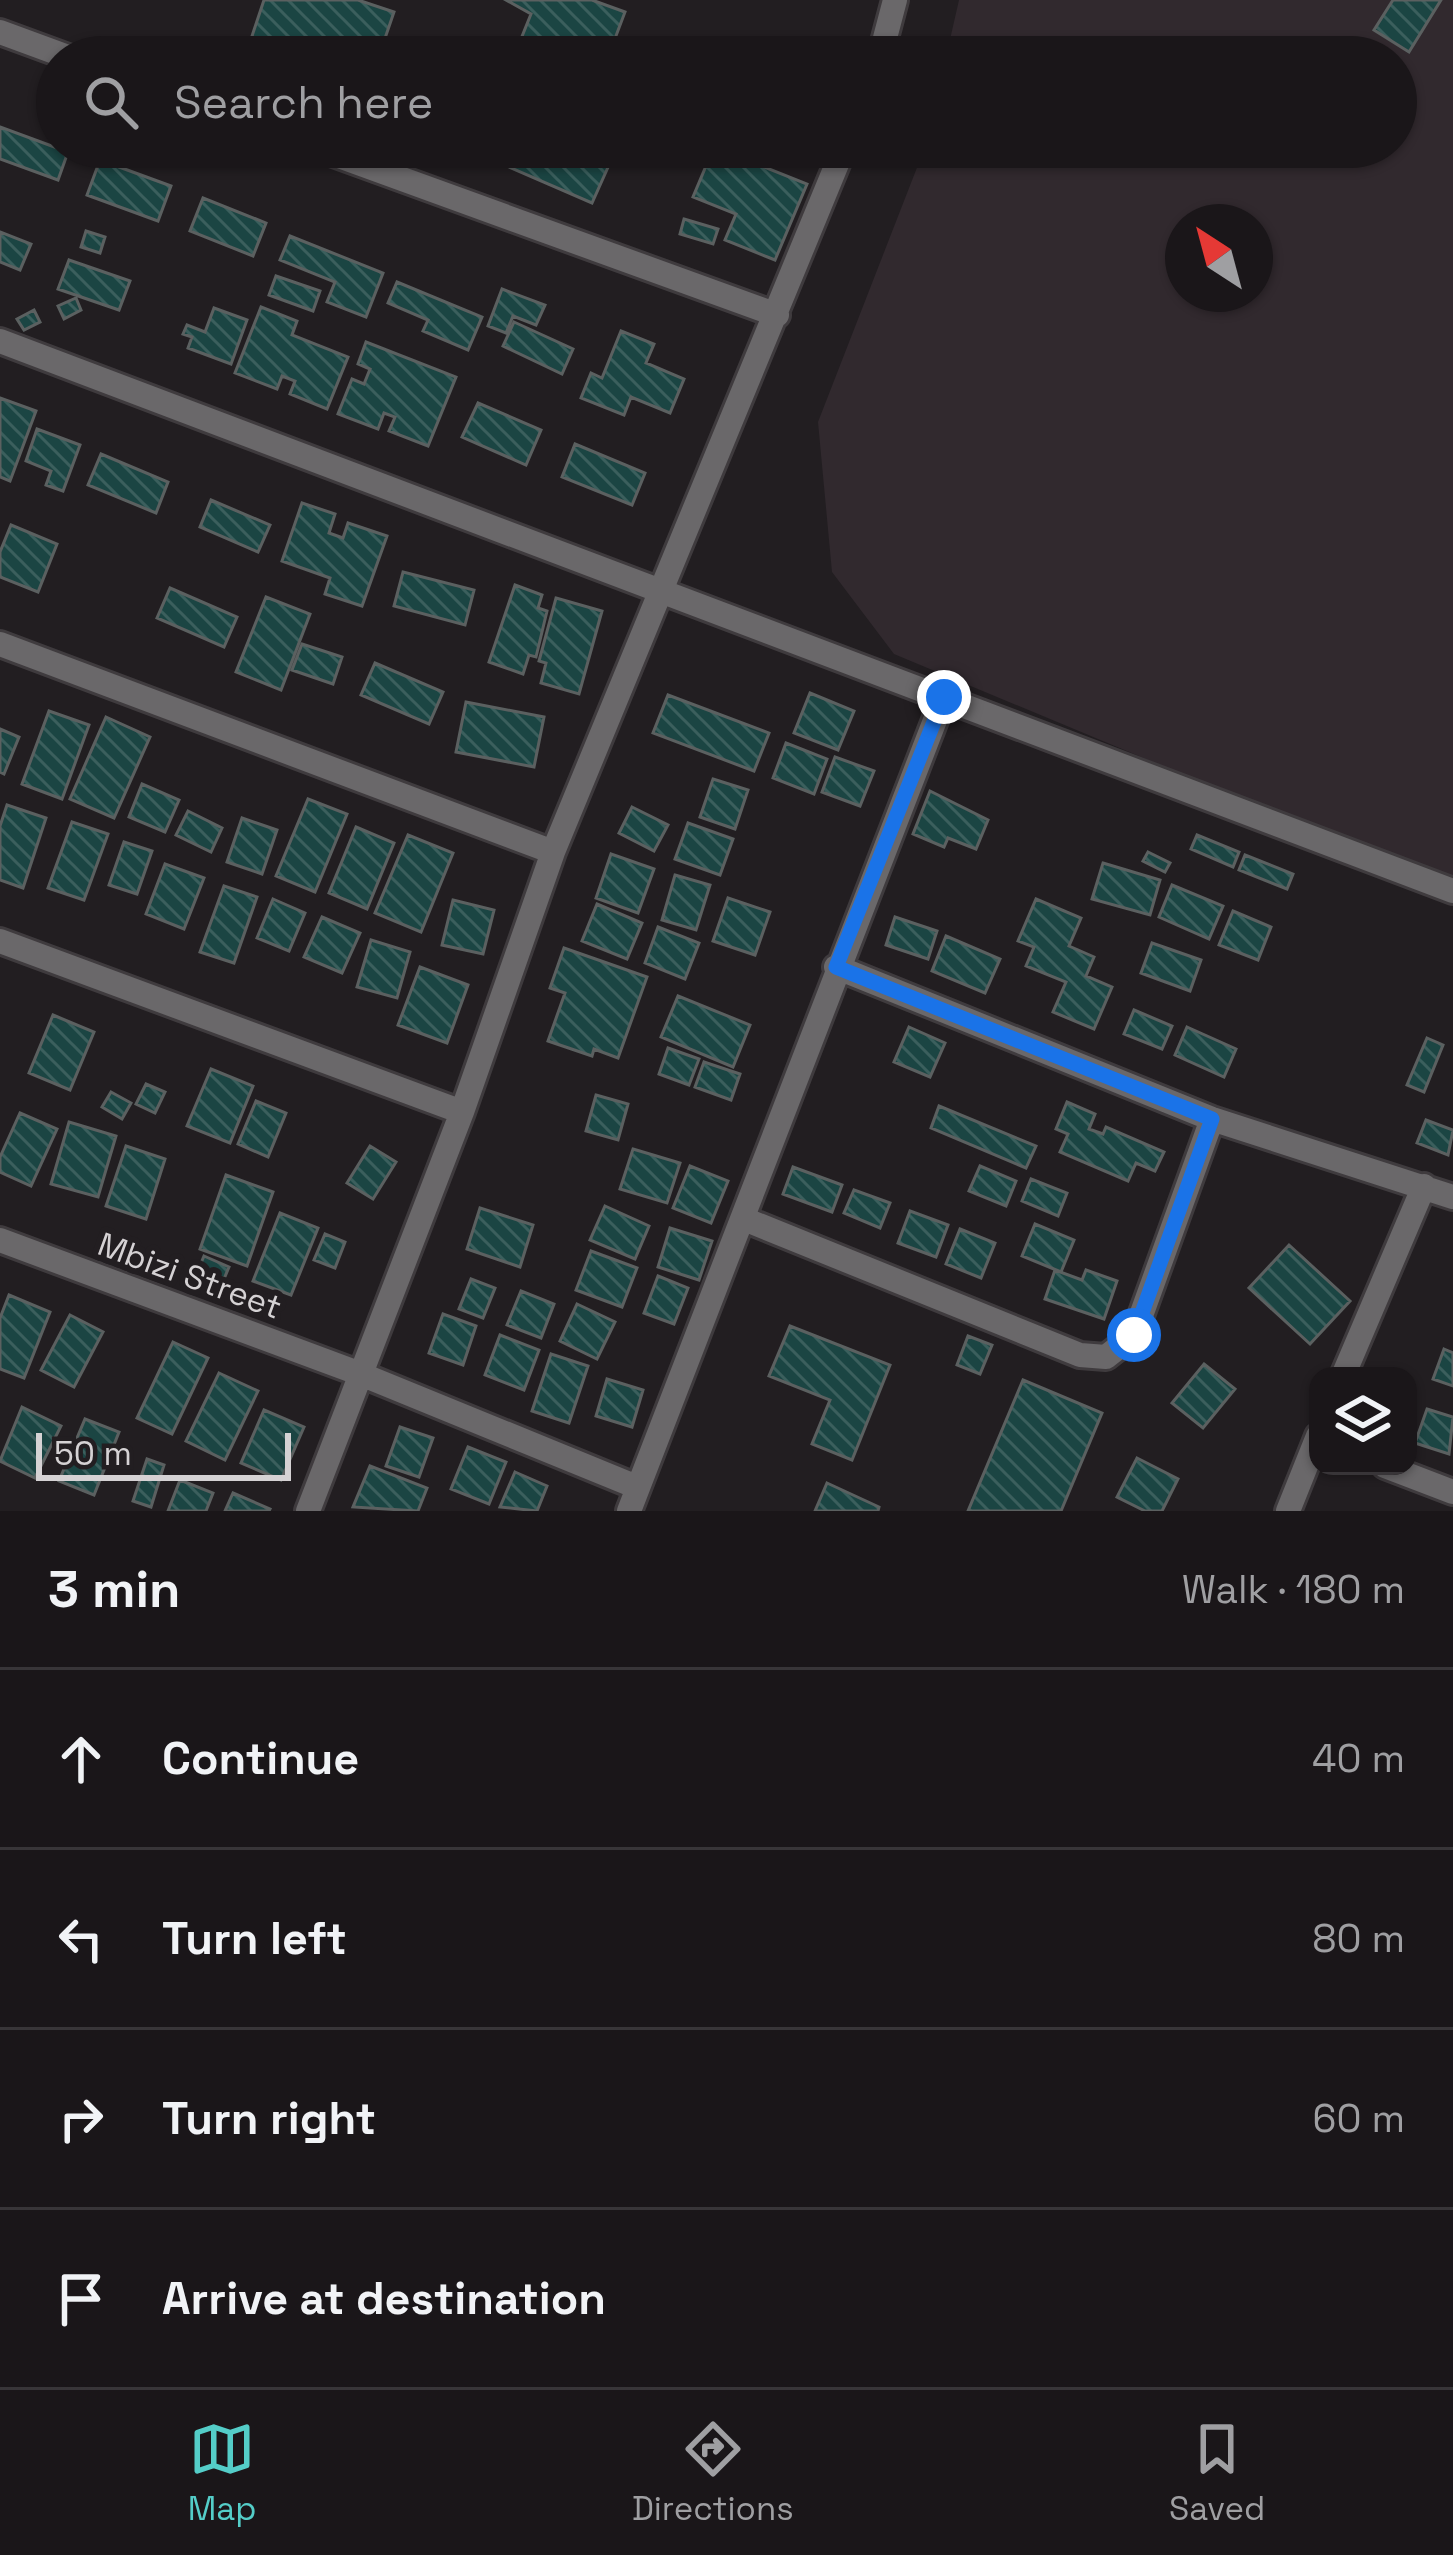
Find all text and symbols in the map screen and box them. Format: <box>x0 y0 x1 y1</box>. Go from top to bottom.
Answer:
search box <box>36 36 1417 168</box>
icon: search <box>78 69 144 135</box>
text: Search here <box>174 74 433 131</box>
north arrow <box>1165 204 1273 312</box>
route end <box>917 670 971 724</box>
street label: Mbizi Street <box>92 1223 287 1329</box>
route start <box>1107 1308 1161 1362</box>
map controls <box>1309 1367 1417 1475</box>
button: layers <box>1309 1367 1417 1475</box>
scale bar <box>36 1427 291 1480</box>
text: 50 m <box>54 1433 132 1475</box>
text: 3 min <box>48 1557 181 1622</box>
text: Walk · 180 m <box>1182 1565 1405 1614</box>
icon: ahead <box>48 1726 114 1792</box>
text: Continue <box>162 1730 359 1787</box>
text: 40 m <box>1312 1734 1405 1783</box>
icon: left <box>48 1906 114 1972</box>
text: Turn left <box>162 1910 347 1967</box>
text: 80 m <box>1312 1914 1405 1963</box>
icon: right <box>48 2086 114 2152</box>
text: Turn right <box>162 2090 376 2147</box>
text: 60 m <box>1313 2094 1405 2143</box>
icon: arrive <box>48 2266 114 2332</box>
text: Arrive at destination <box>162 2270 606 2327</box>
tab: Map <box>188 2416 256 2530</box>
tab: Directions <box>632 2416 794 2530</box>
tab: Saved <box>1169 2416 1265 2530</box>

